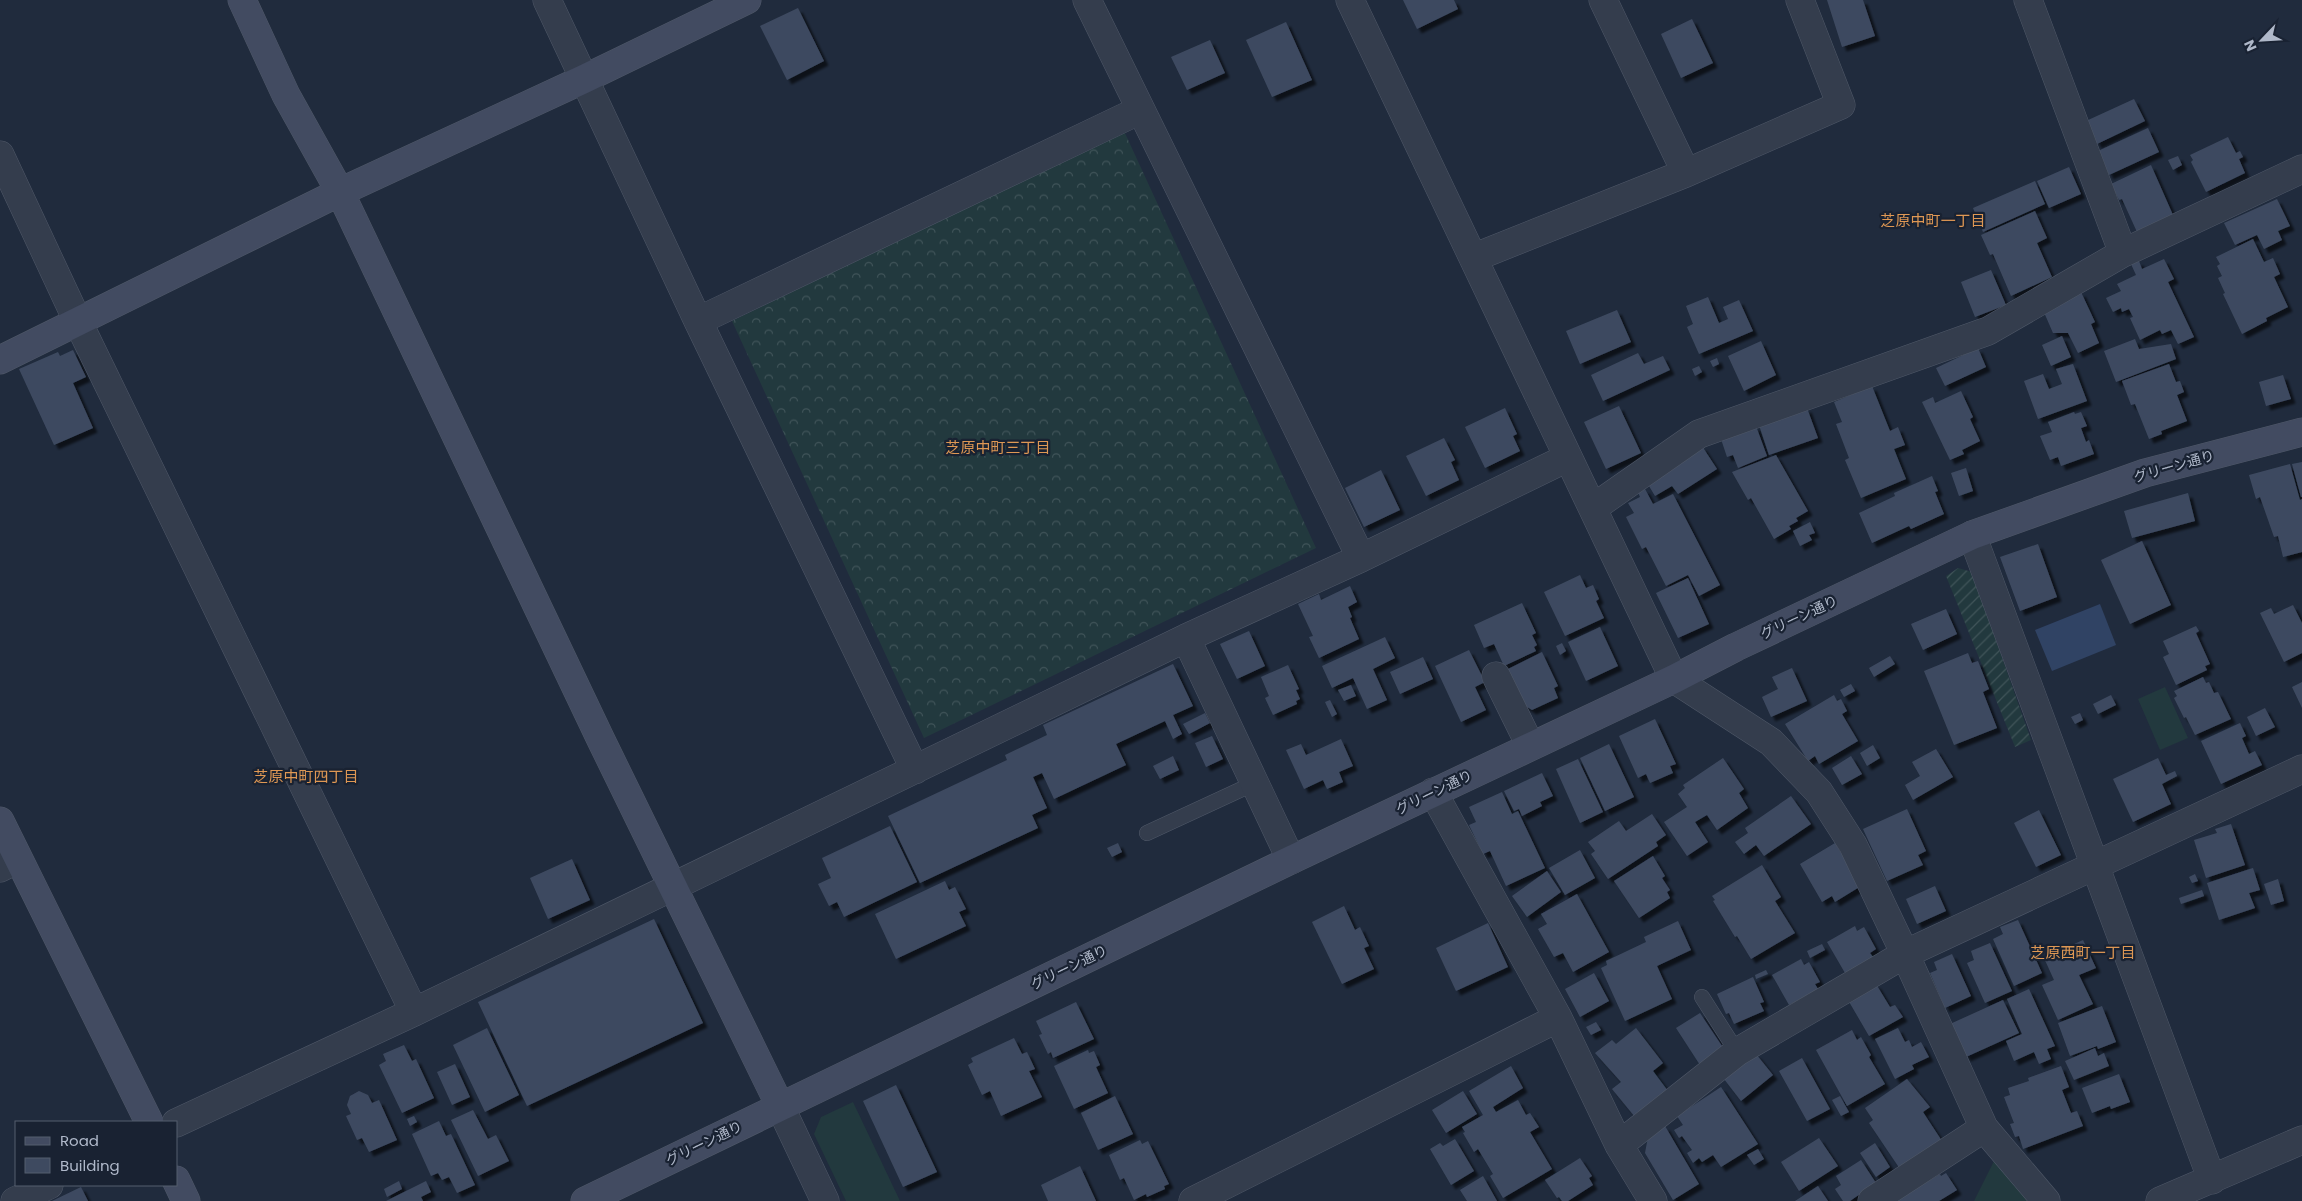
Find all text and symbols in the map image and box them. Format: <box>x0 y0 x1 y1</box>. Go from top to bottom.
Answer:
north arrow <box>2237 15 2287 65</box>
text: N <box>2239 36 2262 54</box>
district label: 芝原中町一丁目 <box>1880 210 1986 231</box>
district label: 芝原中町三丁目 <box>945 437 1051 458</box>
street label: グリーン通り <box>2131 445 2217 487</box>
street label: グリーン通り <box>1757 590 1841 644</box>
street label: グリーン通り <box>1392 765 1476 819</box>
district label: 芝原中町四丁目 <box>253 766 359 787</box>
street label: グリーン通り <box>1027 940 1111 994</box>
district label: 芝原西町一丁目 <box>2030 942 2136 963</box>
street label: グリーン通り <box>662 1116 746 1170</box>
legend <box>15 1121 178 1186</box>
text: Road <box>60 1130 99 1151</box>
text: Building <box>60 1155 120 1176</box>

